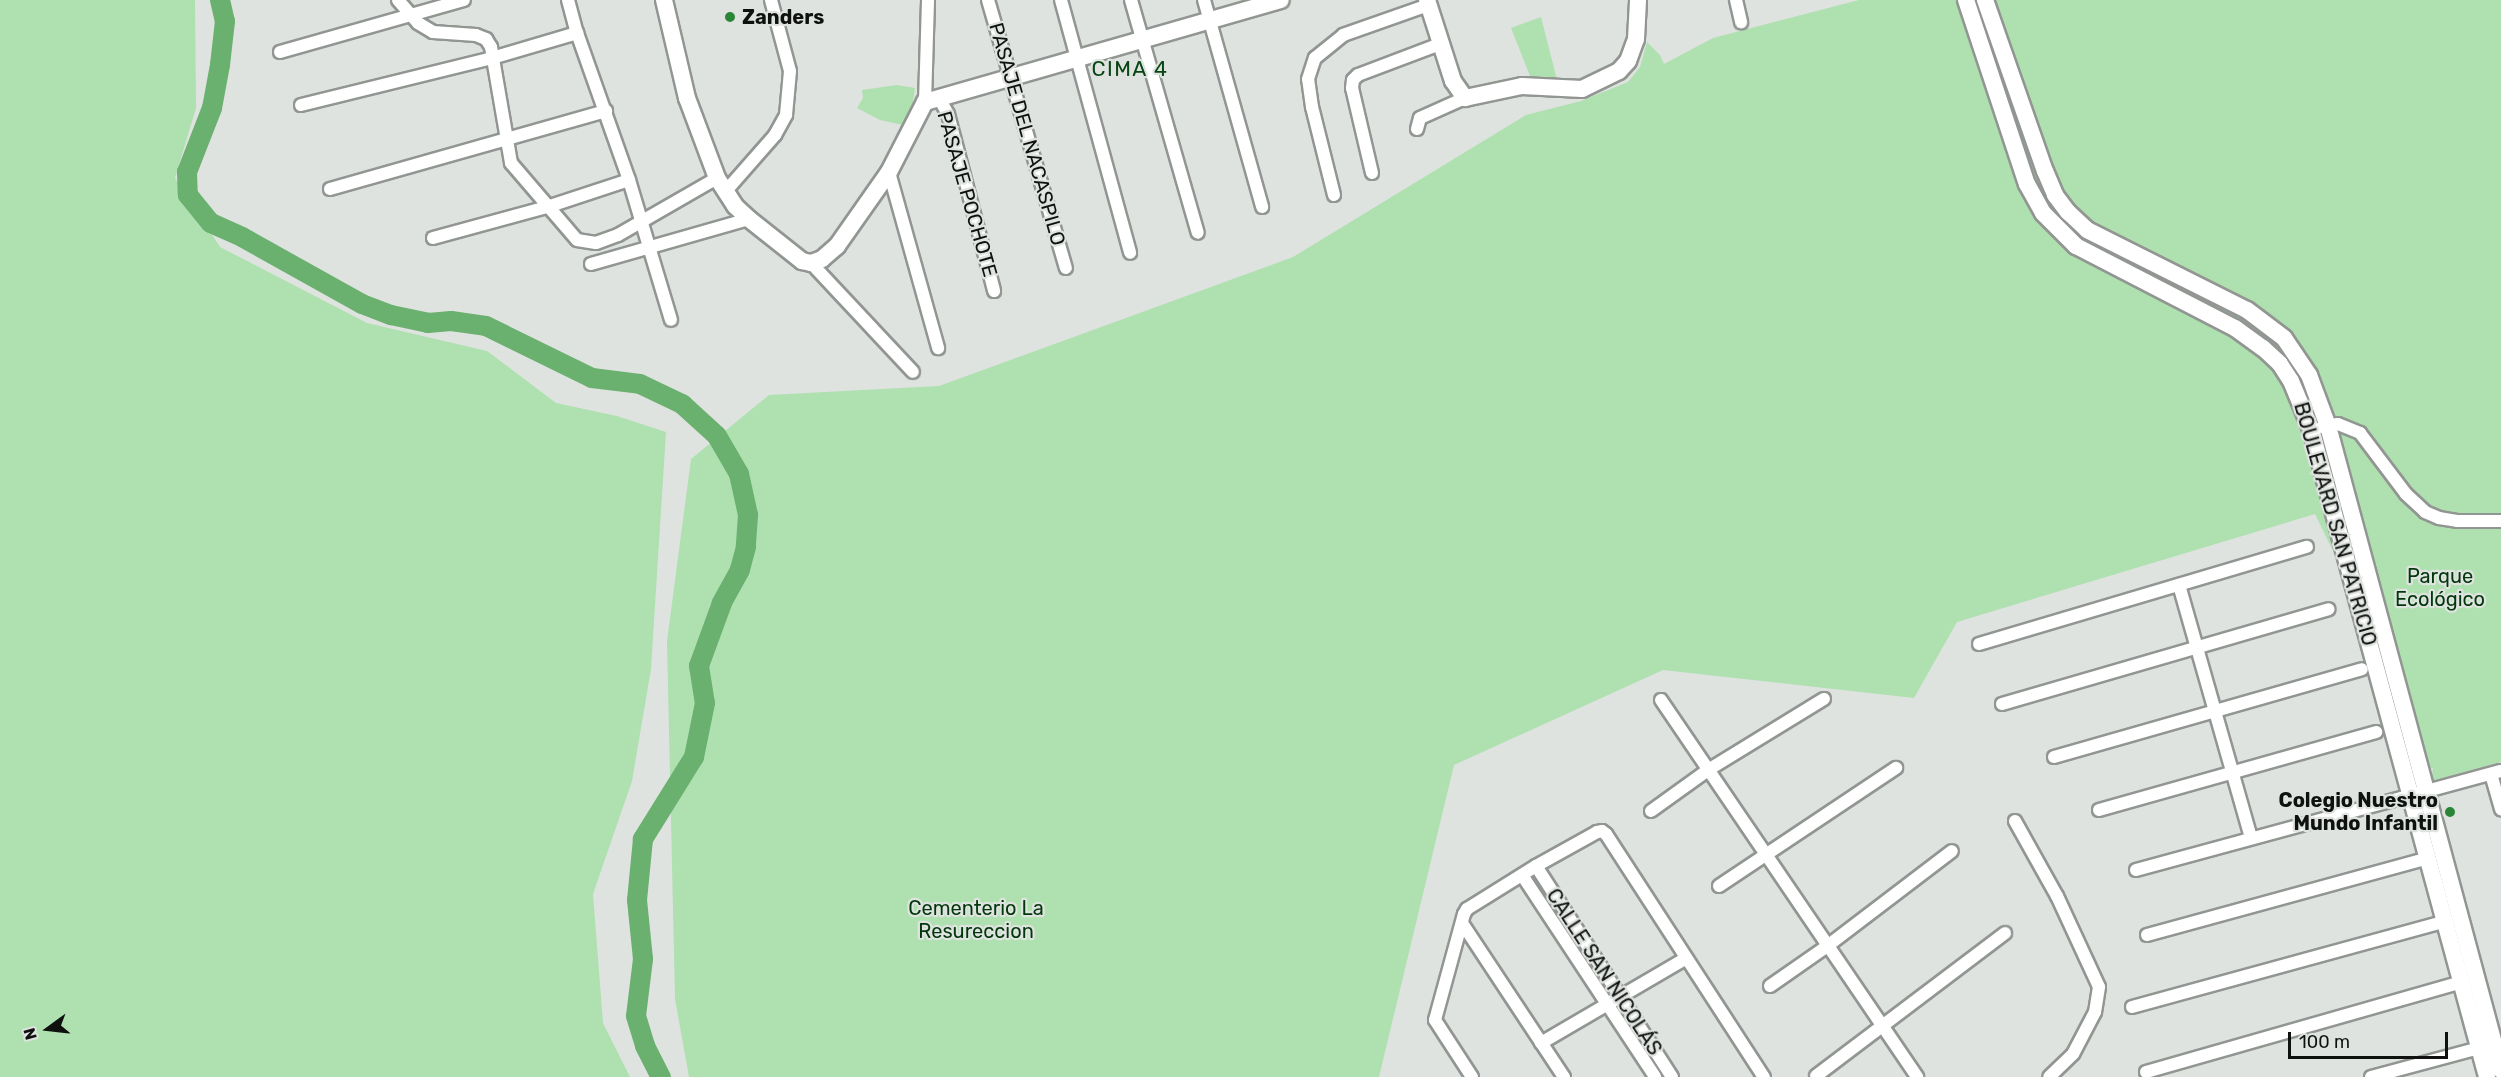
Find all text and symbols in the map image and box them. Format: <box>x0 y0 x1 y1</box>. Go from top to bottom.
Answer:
place label: Zanders <box>742 5 824 29</box>
marker: Zanders <box>723 10 737 24</box>
street label: PASAJE DEL NACASPILO <box>984 20 1070 248</box>
district label: CIMA 4 <box>1091 56 1169 82</box>
street label: PASAJE POCHOTE <box>932 108 1002 280</box>
street label: BOULEVARD SAN PATRICIO <box>2289 399 2381 649</box>
park label: Parque Ecológico <box>2395 564 2485 611</box>
place label: Colegio Nuestro Mundo Infantil <box>2279 789 2438 836</box>
marker: Colegio Nuestro Mundo Infantil <box>2443 805 2457 819</box>
street label: CALLE SAN NICOLÁS <box>1541 884 1667 1060</box>
park label: Cementerio La Resureccion <box>908 897 1044 944</box>
north arrow <box>18 999 78 1059</box>
scale bar <box>2291 1020 2452 1058</box>
text: N <box>19 1026 41 1042</box>
text: 100 m <box>2299 1031 2350 1053</box>

